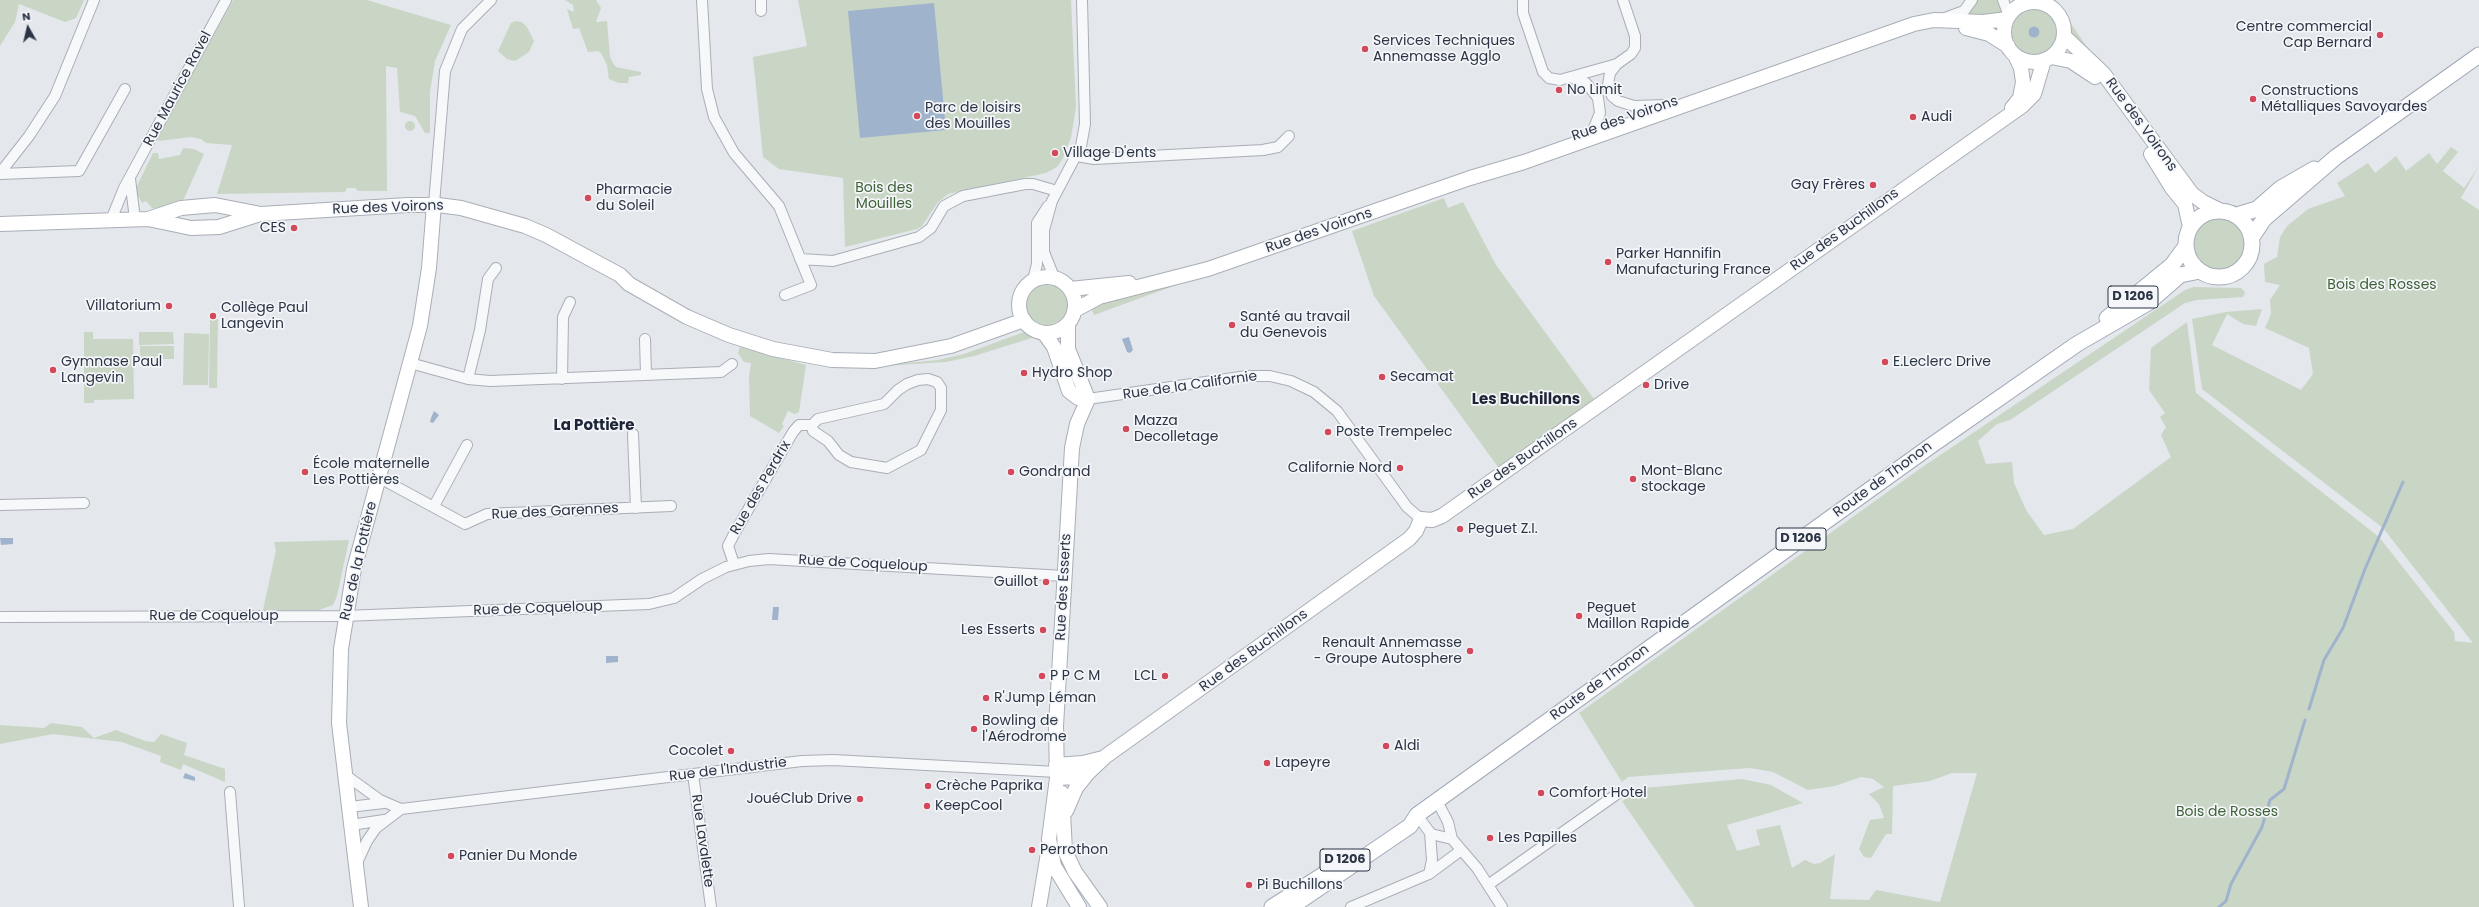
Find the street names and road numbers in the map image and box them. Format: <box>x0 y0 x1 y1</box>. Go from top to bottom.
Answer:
street label: Rue Maurice Ravel <box>141 29 215 149</box>
street label: Rue des Voirons <box>2101 75 2181 175</box>
street label: Rue des Voirons <box>1570 93 1680 145</box>
street label: Rue des Buchillons <box>1788 185 1902 275</box>
street label: Rue des Voirons <box>332 198 444 218</box>
street label: Rue des Voirons <box>1264 205 1374 257</box>
road number: D 1206 <box>2108 286 2158 308</box>
street label: Rue de la Californie <box>1122 368 1258 404</box>
street label: Rue des Buchillons <box>1465 415 1581 503</box>
street label: Rue des Perdrix <box>727 438 795 538</box>
street label: Route de Thonon <box>1830 438 1936 522</box>
street label: Rue de la Pottière <box>337 500 381 622</box>
street label: Rue des Garennes <box>491 500 619 524</box>
road number: D 1206 <box>1776 528 1826 550</box>
street label: Rue des Esserts <box>1053 533 1075 641</box>
street label: Rue de Coqueloup <box>798 552 928 576</box>
street label: Rue de Coqueloup <box>473 598 603 620</box>
street label: Rue des Buchillons <box>1197 606 1311 696</box>
street label: Rue de Coqueloup <box>149 608 279 624</box>
street label: Route de Thonon <box>1547 641 1653 725</box>
street label: Rue de l'Industrie <box>668 754 788 786</box>
street label: Rue Lavalette <box>687 793 717 889</box>
road number: D 1206 <box>1320 849 1370 871</box>

